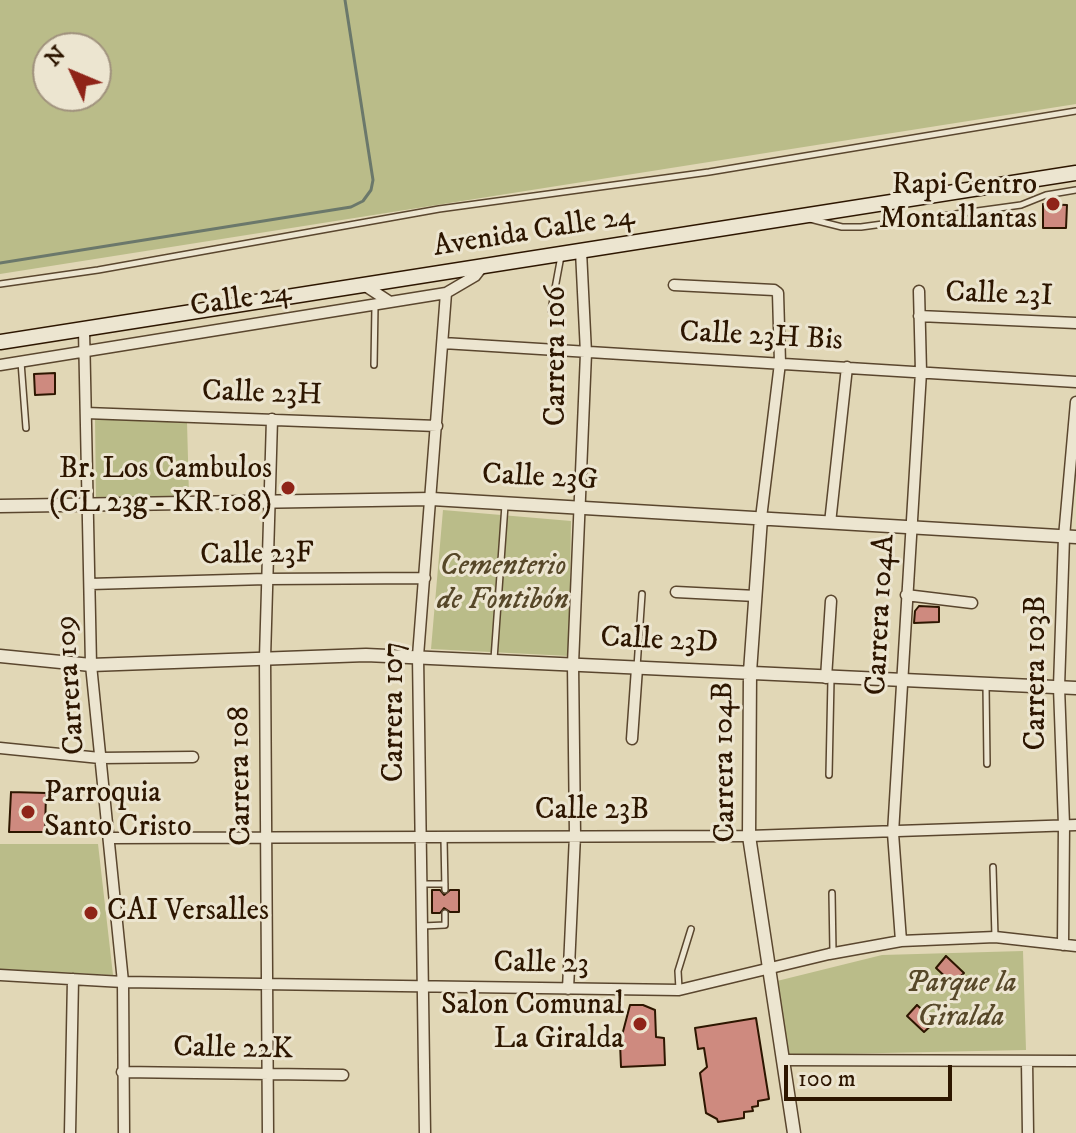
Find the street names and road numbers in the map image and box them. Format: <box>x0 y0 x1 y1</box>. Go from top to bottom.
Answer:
street label: Avenida Calle 24 <box>431 199 637 267</box>
street label: Calle 24 <box>188 275 294 327</box>
street label: Calle 23I <box>945 276 1053 316</box>
street label: Carrera 106 <box>540 286 576 426</box>
street label: Calle 23H Bis <box>678 316 844 360</box>
street label: Calle 23H <box>201 375 323 415</box>
street label: Calle 23G <box>481 458 599 500</box>
street label: Carrera 104A <box>860 534 904 696</box>
street label: Calle 23F <box>200 537 314 575</box>
street label: Carrera 103B <box>1020 595 1056 751</box>
street label: Carrera 109 <box>49 614 95 756</box>
street label: Calle 23D <box>599 621 719 663</box>
street label: Carrera 107 <box>378 642 414 782</box>
street label: Carrera 104B <box>707 681 745 843</box>
street label: Carrera 108 <box>223 706 261 846</box>
street label: Calle 23B <box>535 794 649 830</box>
street label: Calle 23 <box>493 946 589 984</box>
street label: Calle 22K <box>173 1031 293 1069</box>

